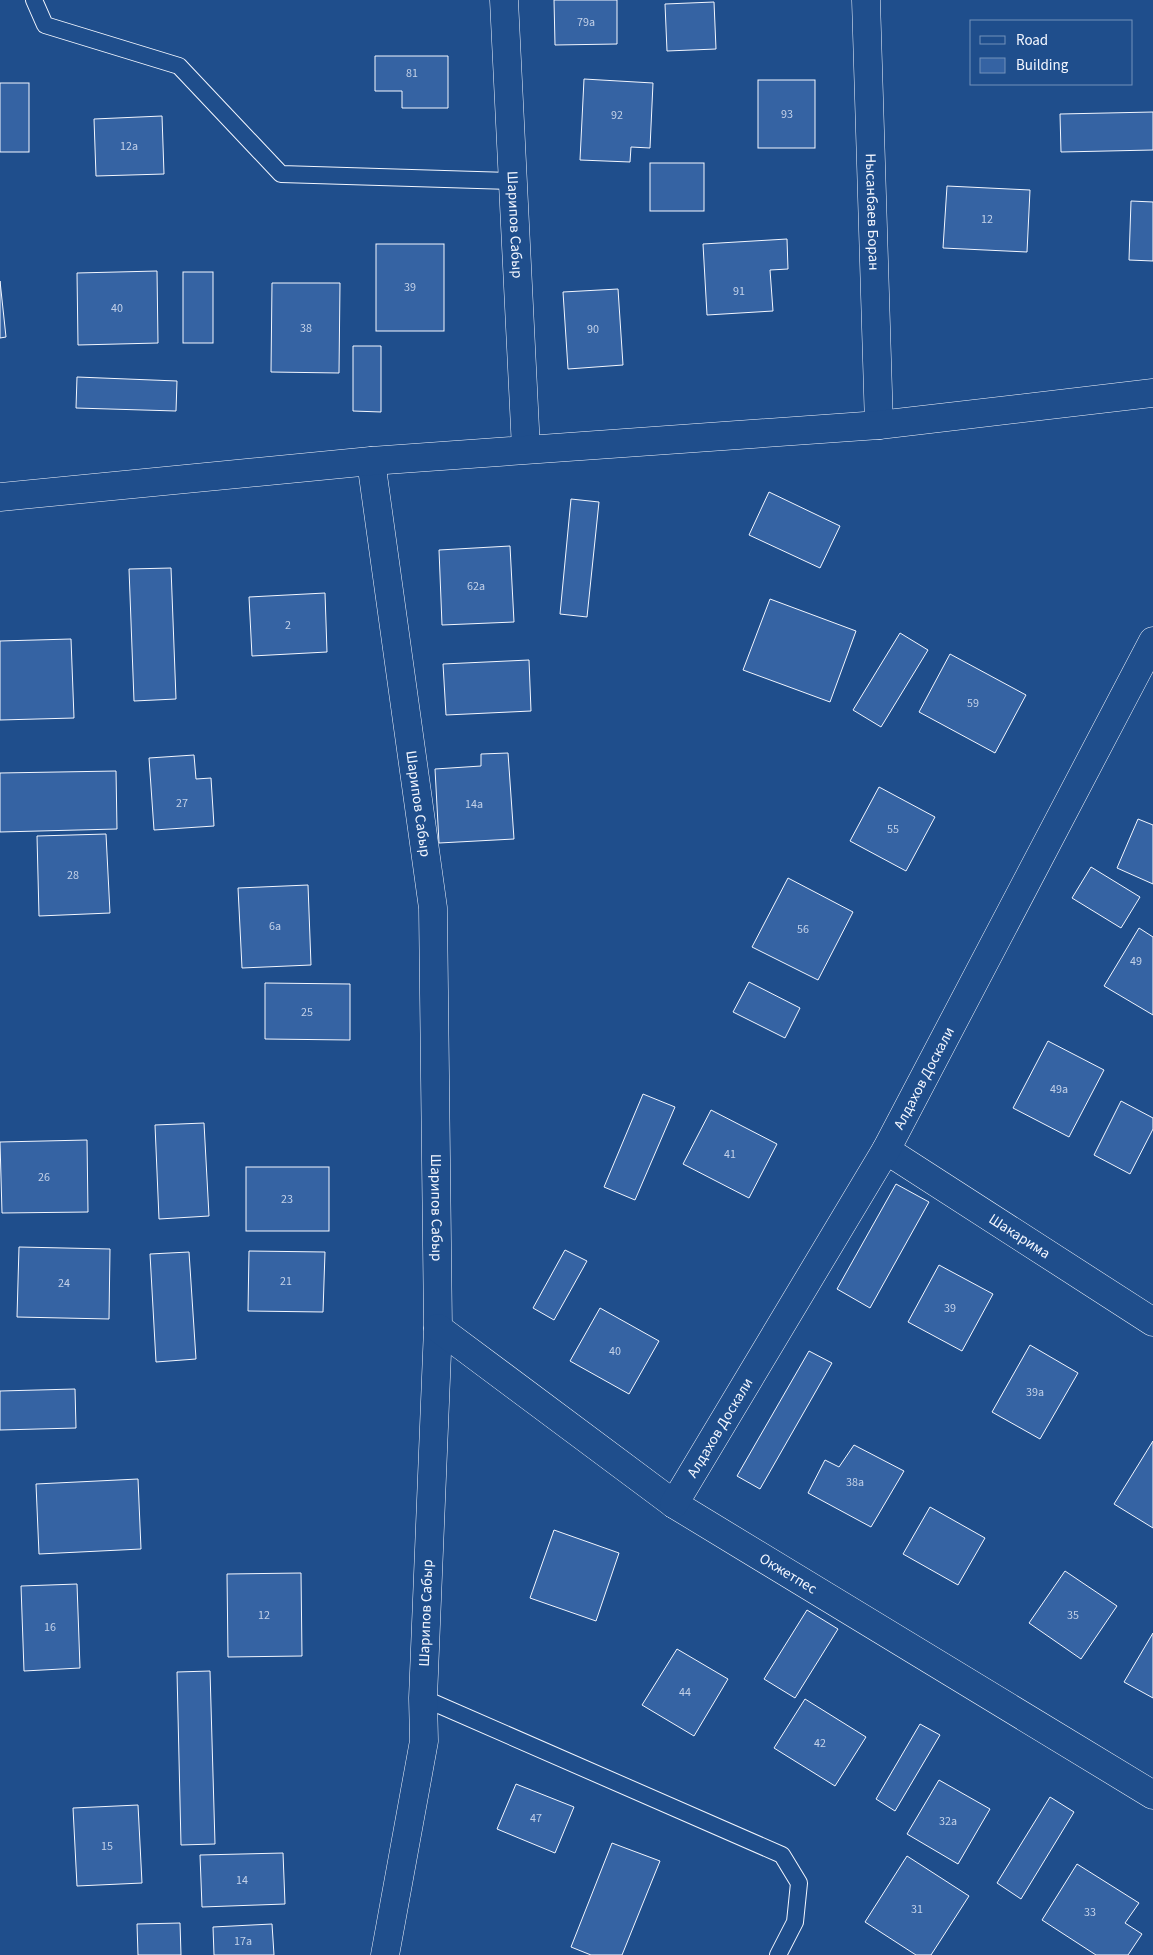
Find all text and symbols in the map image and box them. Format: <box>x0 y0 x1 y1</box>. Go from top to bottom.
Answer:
house number: 79а <box>577 14 595 31</box>
legend <box>970 20 1133 85</box>
text: Road <box>1016 30 1048 51</box>
text: Building <box>1016 55 1069 76</box>
house number: 81 <box>406 65 418 82</box>
house number: 93 <box>781 106 793 123</box>
house number: 92 <box>611 107 623 124</box>
house number: 12а <box>120 138 138 155</box>
street label: Нысанбаев Боран <box>860 153 885 271</box>
street label: Шарипов Сабыр <box>502 171 528 279</box>
house number: 12 <box>981 211 993 228</box>
house number: 39 <box>404 279 416 296</box>
house number: 91 <box>733 283 745 300</box>
house number: 40 <box>111 300 123 317</box>
house number: 38 <box>300 320 312 337</box>
house number: 90 <box>587 321 599 338</box>
house number: 62а <box>467 578 485 595</box>
house number: 2 <box>285 617 291 634</box>
house number: 59 <box>967 695 979 712</box>
street label: Шарипов Сабыр <box>401 749 436 858</box>
house number: 27 <box>176 795 188 812</box>
house number: 14а <box>465 796 483 813</box>
house number: 55 <box>887 821 899 838</box>
house number: 28 <box>67 867 79 884</box>
house number: 6а <box>269 918 281 935</box>
house number: 56 <box>797 921 809 938</box>
house number: 49 <box>1130 953 1142 970</box>
house number: 25 <box>301 1004 313 1021</box>
street label: Алдахов Доскали <box>888 1023 959 1133</box>
house number: 49а <box>1050 1081 1068 1098</box>
house number: 41 <box>724 1146 736 1163</box>
street label: Шарипов Сабыр <box>425 1154 448 1262</box>
house number: 26 <box>38 1169 50 1186</box>
house number: 23 <box>281 1191 293 1208</box>
street label: Шакарима <box>985 1208 1055 1264</box>
house number: 21 <box>280 1273 292 1290</box>
house number: 24 <box>58 1275 70 1292</box>
house number: 39 <box>944 1300 956 1317</box>
house number: 40 <box>609 1343 621 1360</box>
street label: Алдахов Доскали <box>682 1374 758 1482</box>
house number: 39а <box>1026 1384 1044 1401</box>
house number: 38а <box>846 1474 864 1491</box>
street label: Окжетпес <box>755 1548 821 1599</box>
street label: Шарипов Сабыр <box>414 1559 438 1667</box>
house number: 12 <box>258 1607 270 1624</box>
house number: 35 <box>1067 1607 1079 1624</box>
house number: 16 <box>44 1619 56 1636</box>
house number: 44 <box>679 1684 691 1701</box>
house number: 42 <box>814 1735 826 1752</box>
house number: 47 <box>530 1810 542 1827</box>
house number: 32а <box>939 1813 957 1830</box>
house number: 15 <box>101 1838 113 1855</box>
house number: 14 <box>236 1872 248 1889</box>
house number: 31 <box>911 1901 923 1918</box>
house number: 33 <box>1084 1904 1096 1921</box>
house number: 17а <box>234 1933 252 1950</box>

